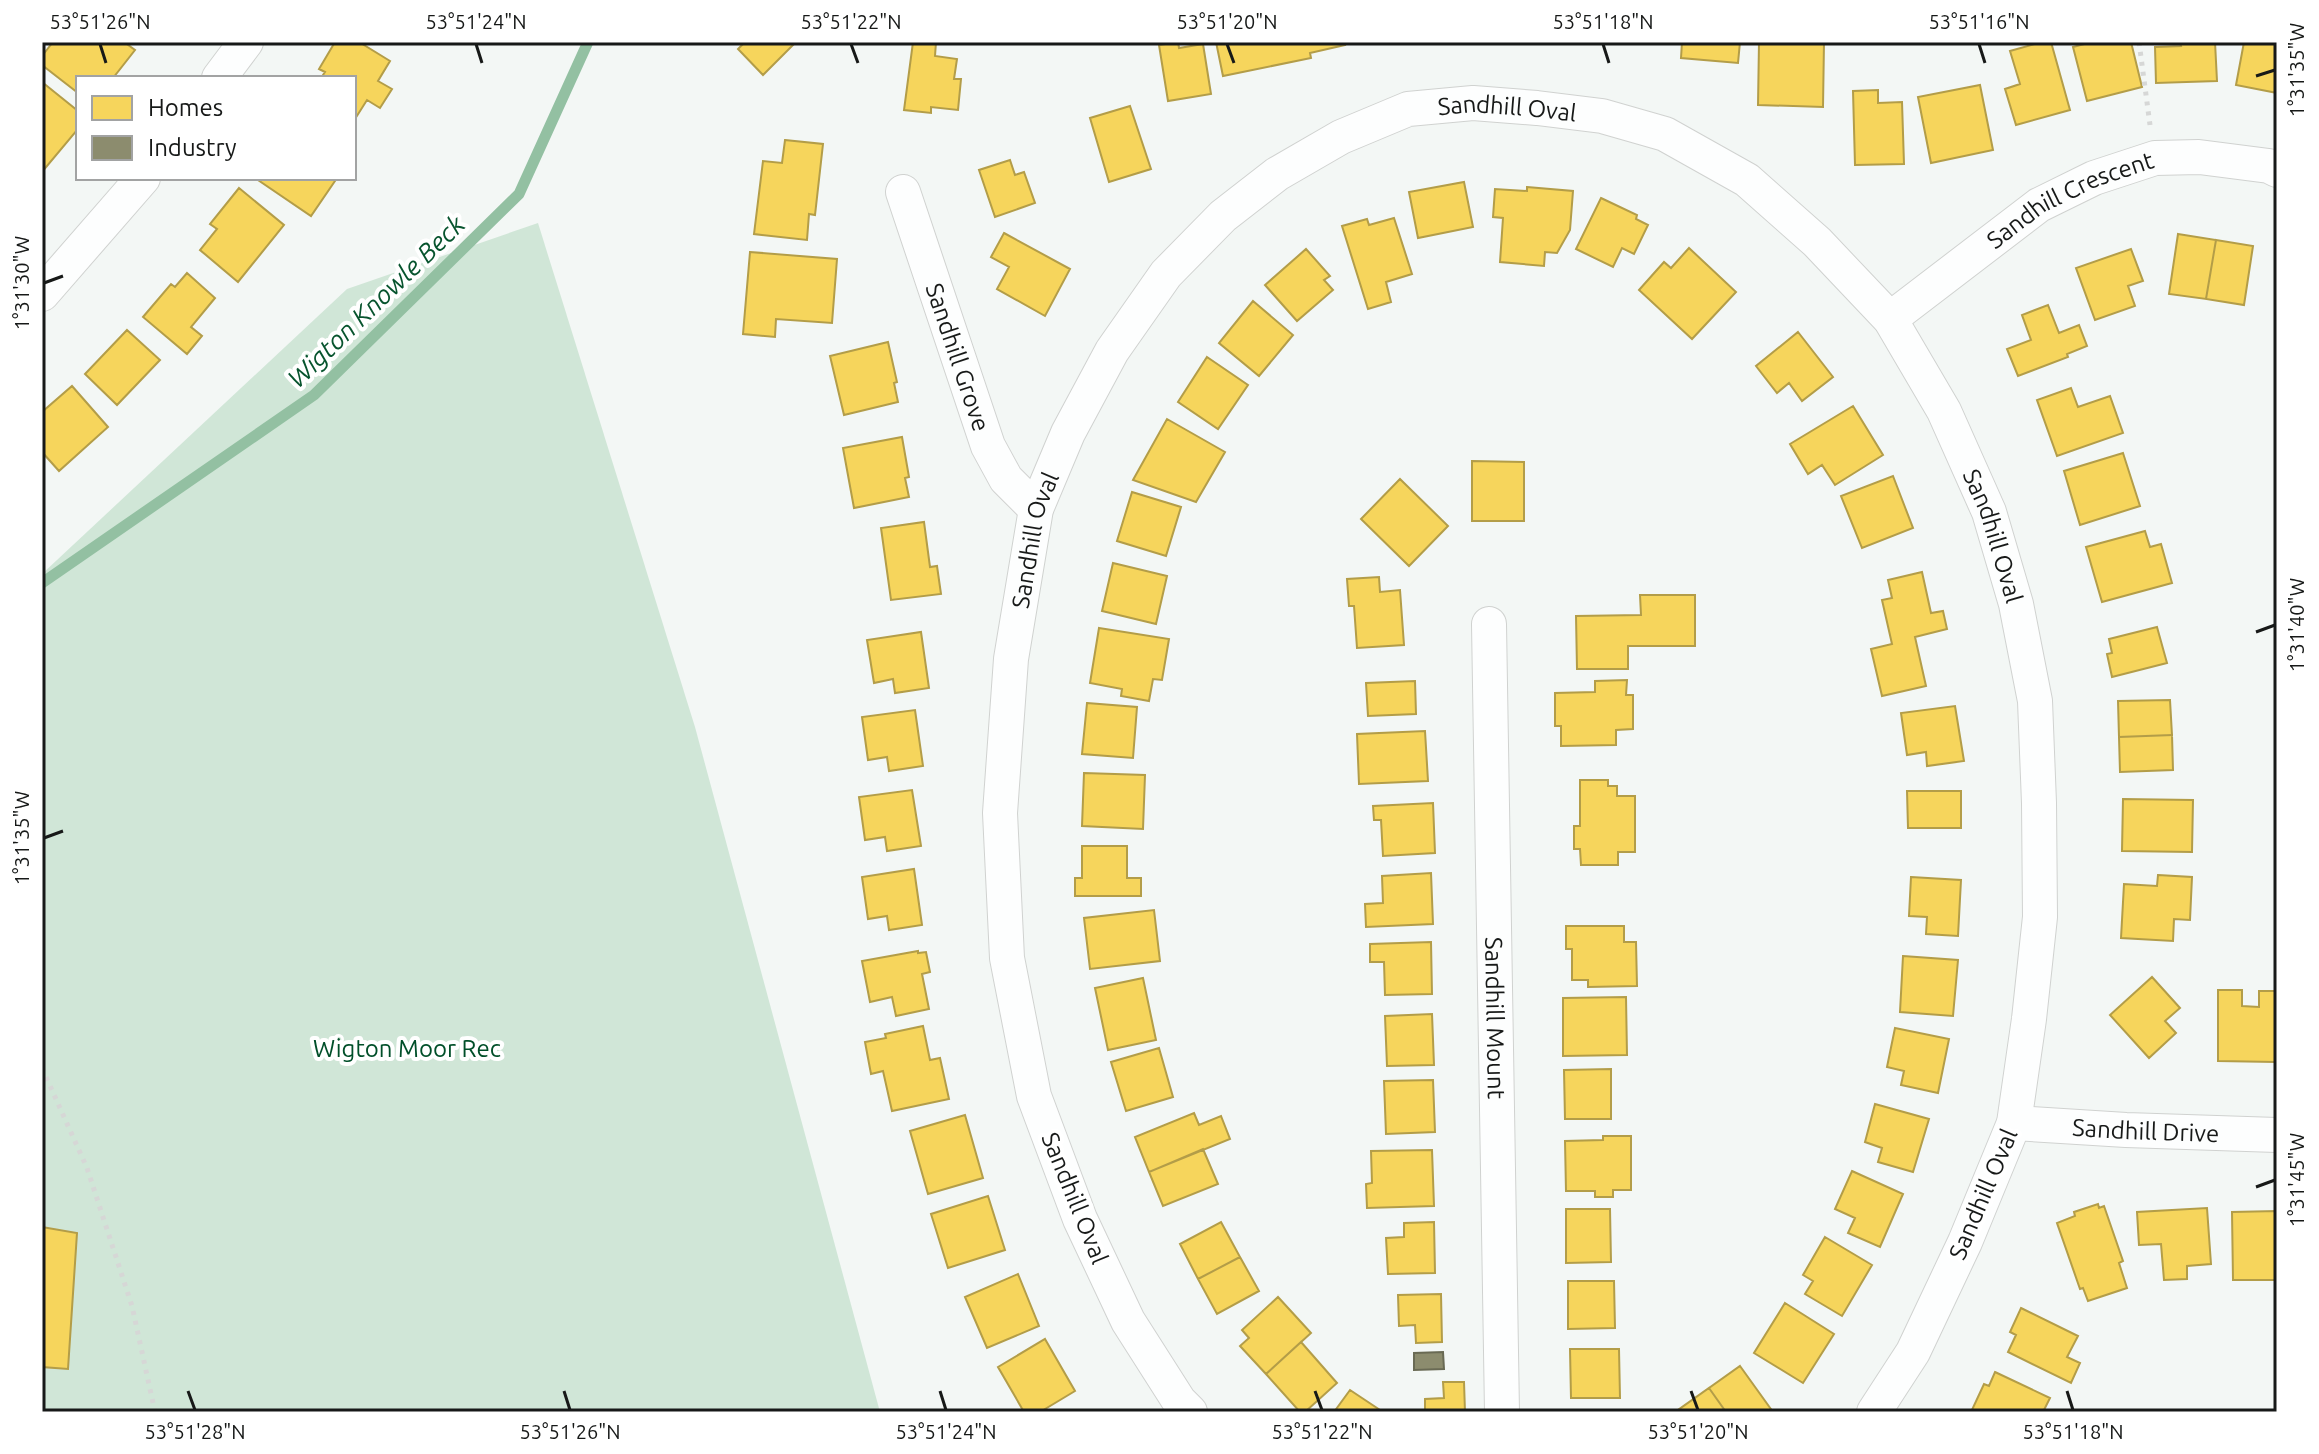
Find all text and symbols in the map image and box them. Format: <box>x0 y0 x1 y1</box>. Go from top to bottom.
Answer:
text: 53°51'26"N <box>49 10 151 33</box>
text: 53°51'24"N <box>425 10 527 33</box>
text: 53°51'22"N <box>800 10 902 33</box>
text: 53°51'20"N <box>1176 10 1278 33</box>
text: 53°51'18"N <box>1552 10 1654 33</box>
text: 53°51'16"N <box>1928 10 2030 33</box>
text: 1°31'35"W <box>2285 23 2308 117</box>
legend <box>76 76 356 180</box>
street label: Sandhill Oval <box>1436 89 1578 126</box>
text: Homes <box>148 94 223 121</box>
text: Industry <box>148 134 237 161</box>
street label: Sandhill Crescent <box>1981 146 2157 254</box>
water label: Wigton Knowle Beck <box>282 209 471 393</box>
text: 1°31'30"W <box>10 236 33 330</box>
street label: Sandhill Grove <box>921 280 996 434</box>
street label: Sandhill Oval <box>1958 465 2028 606</box>
street label: Sandhill Oval <box>1006 468 1064 610</box>
text: 1°31'40"W <box>2285 578 2308 672</box>
text: 1°31'35"W <box>10 791 33 885</box>
street label: Sandhill Mount <box>1481 937 1510 1100</box>
park label: Wigton Moor Rec <box>313 1035 501 1062</box>
street label: Sandhill Drive <box>2071 1113 2220 1147</box>
street label: Sandhill Oval <box>1943 1125 2023 1263</box>
street label: Sandhill Oval <box>1036 1128 1114 1268</box>
text: 1°31'45"W <box>2285 1133 2308 1227</box>
text: 53°51'28"N <box>144 1420 246 1443</box>
text: 53°51'26"N <box>519 1420 621 1443</box>
text: 53°51'24"N <box>895 1420 997 1443</box>
text: 53°51'22"N <box>1271 1420 1373 1443</box>
text: 53°51'20"N <box>1647 1420 1749 1443</box>
text: 53°51'18"N <box>2022 1420 2124 1443</box>

